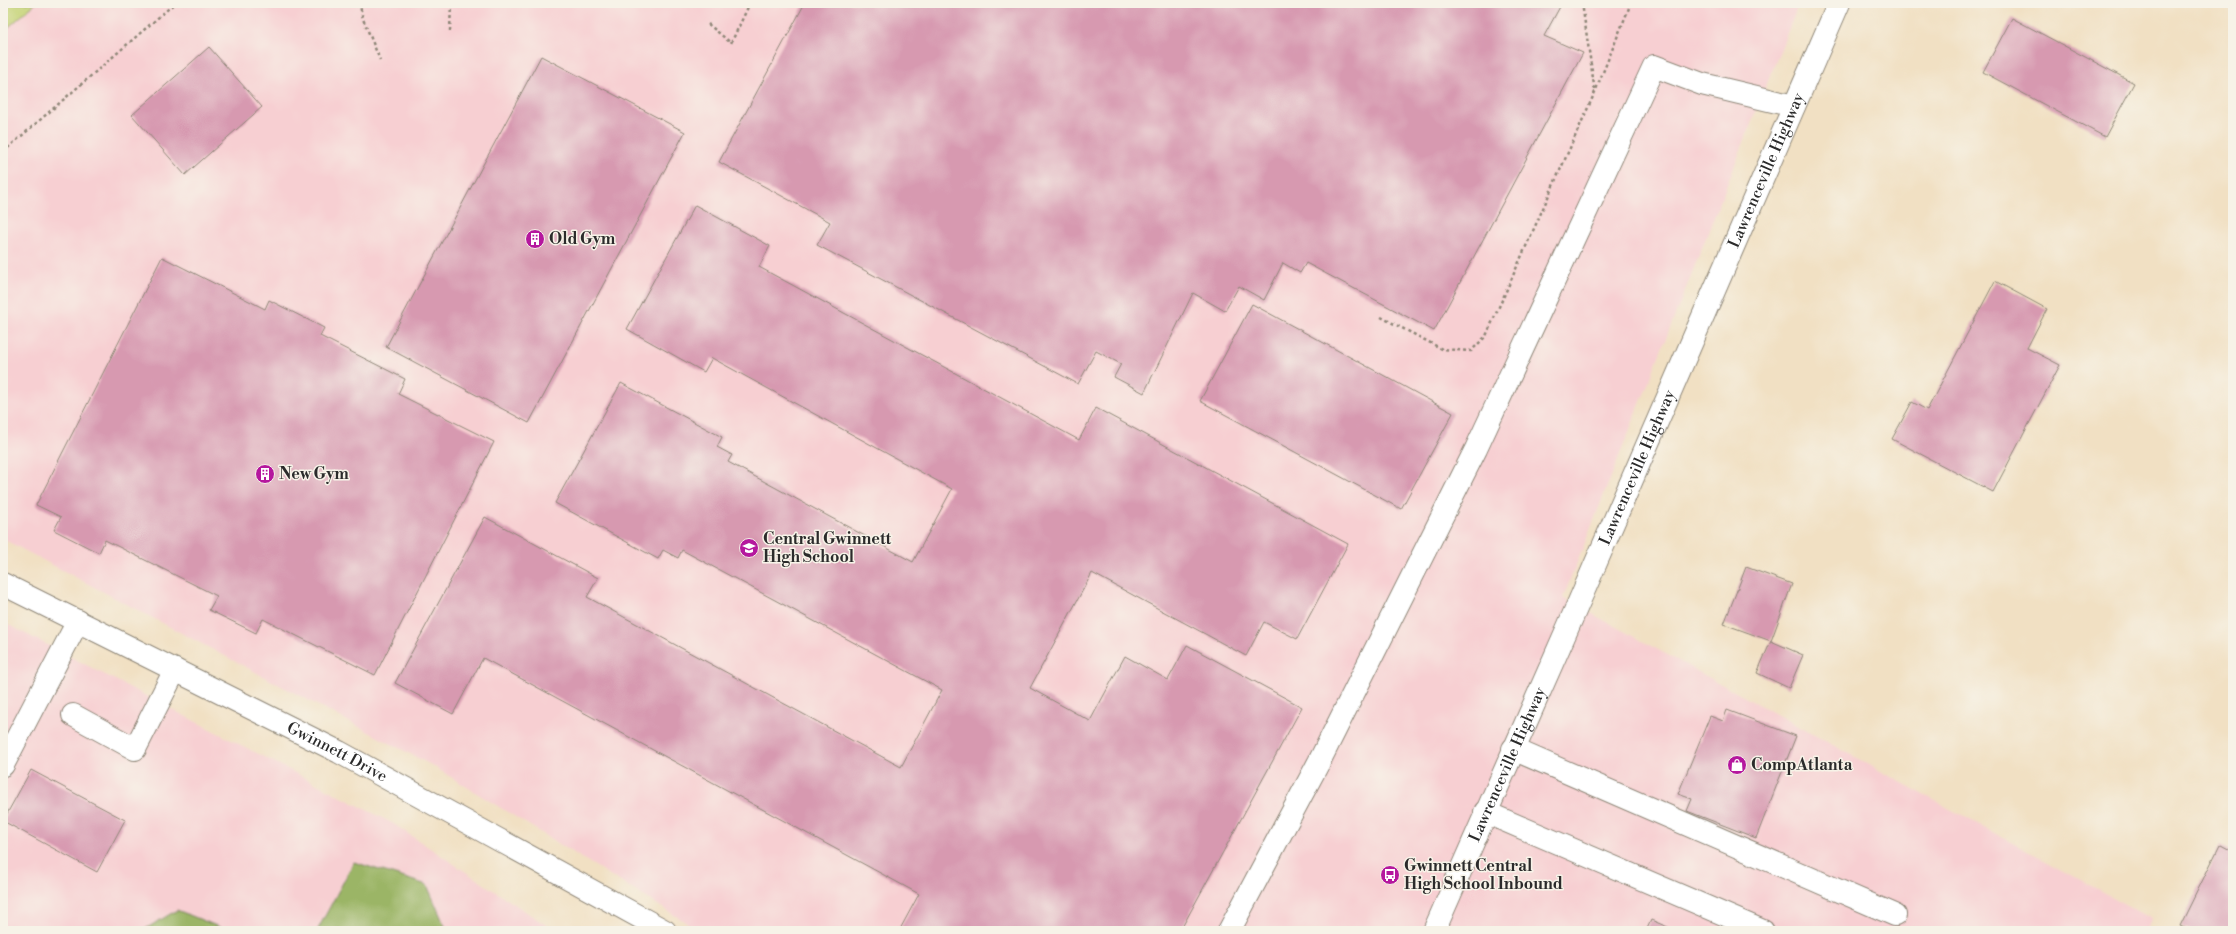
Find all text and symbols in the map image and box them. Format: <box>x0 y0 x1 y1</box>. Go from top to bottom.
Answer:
street label: Lawrenceville Highway <box>1724 90 1809 251</box>
building icon: Old Gym <box>524 228 546 250</box>
place label: Old Gym <box>549 229 616 249</box>
street label: Lawrenceville Highway <box>1595 387 1680 548</box>
building icon: New Gym <box>254 463 276 485</box>
place label: New Gym <box>279 464 349 484</box>
place label: Central Gwinnett High School <box>763 529 892 567</box>
school or university icon: Central Gwinnett High School <box>738 537 760 559</box>
street label: Lawrenceville Highway <box>1465 684 1550 845</box>
street label: Gwinnett Drive <box>284 718 391 787</box>
shop icon: CompAtlanta <box>1726 754 1748 776</box>
place label: CompAtlanta <box>1751 755 1853 775</box>
place label: Gwinnett Central High School Inbound <box>1404 856 1563 894</box>
bus stop icon: Gwinnett Central High School Inbound <box>1379 864 1401 886</box>

